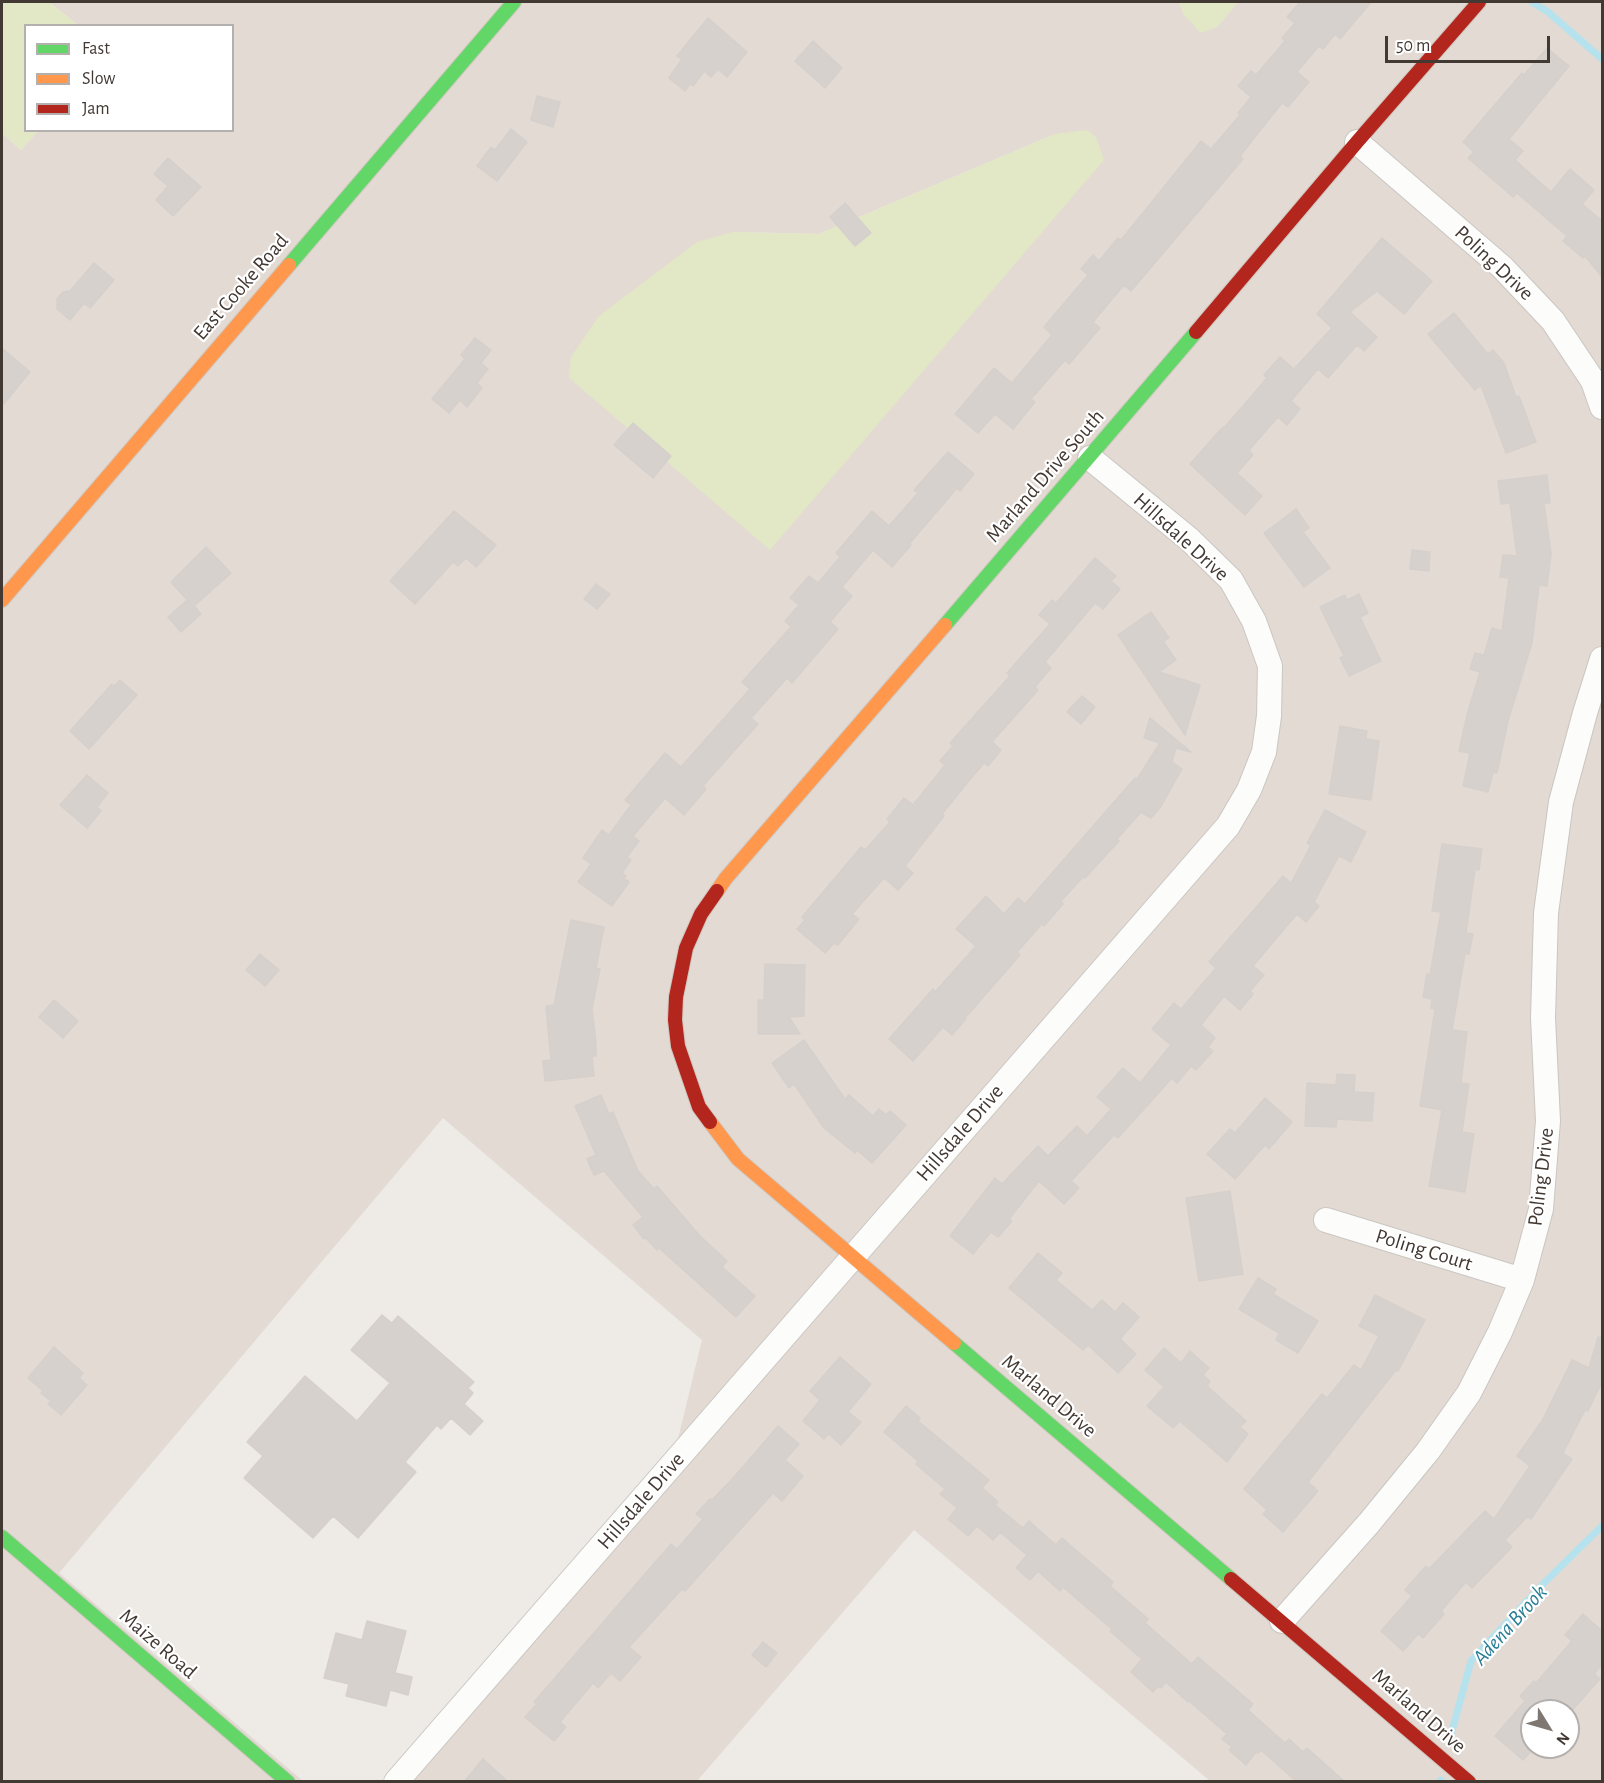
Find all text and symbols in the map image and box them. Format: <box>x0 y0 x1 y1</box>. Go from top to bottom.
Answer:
legend <box>24 24 234 132</box>
scale bar <box>1388 24 1553 62</box>
text: 50 m <box>1396 37 1430 55</box>
text: Fast <box>82 40 110 58</box>
text: Slow <box>82 70 115 88</box>
text: Jam <box>82 100 110 118</box>
street label: Poling Drive <box>1449 220 1539 306</box>
street label: East Cooke Road <box>188 229 294 345</box>
street label: Marland Drive South <box>980 404 1110 548</box>
street label: Hillsdale Drive <box>1128 487 1234 587</box>
street label: Hillsdale Drive <box>911 1079 1009 1187</box>
street label: Poling Drive <box>1522 1126 1560 1228</box>
street label: Poling Court <box>1373 1223 1475 1277</box>
street label: Marland Drive <box>996 1349 1102 1443</box>
street label: Hillsdale Drive <box>592 1447 690 1555</box>
water label: Adena Brook <box>1467 1579 1553 1671</box>
street label: Maize Road <box>114 1604 202 1684</box>
street label: Marland Drive <box>1367 1663 1471 1759</box>
north arrow <box>1520 1699 1580 1759</box>
text: N <box>1553 1729 1573 1748</box>

